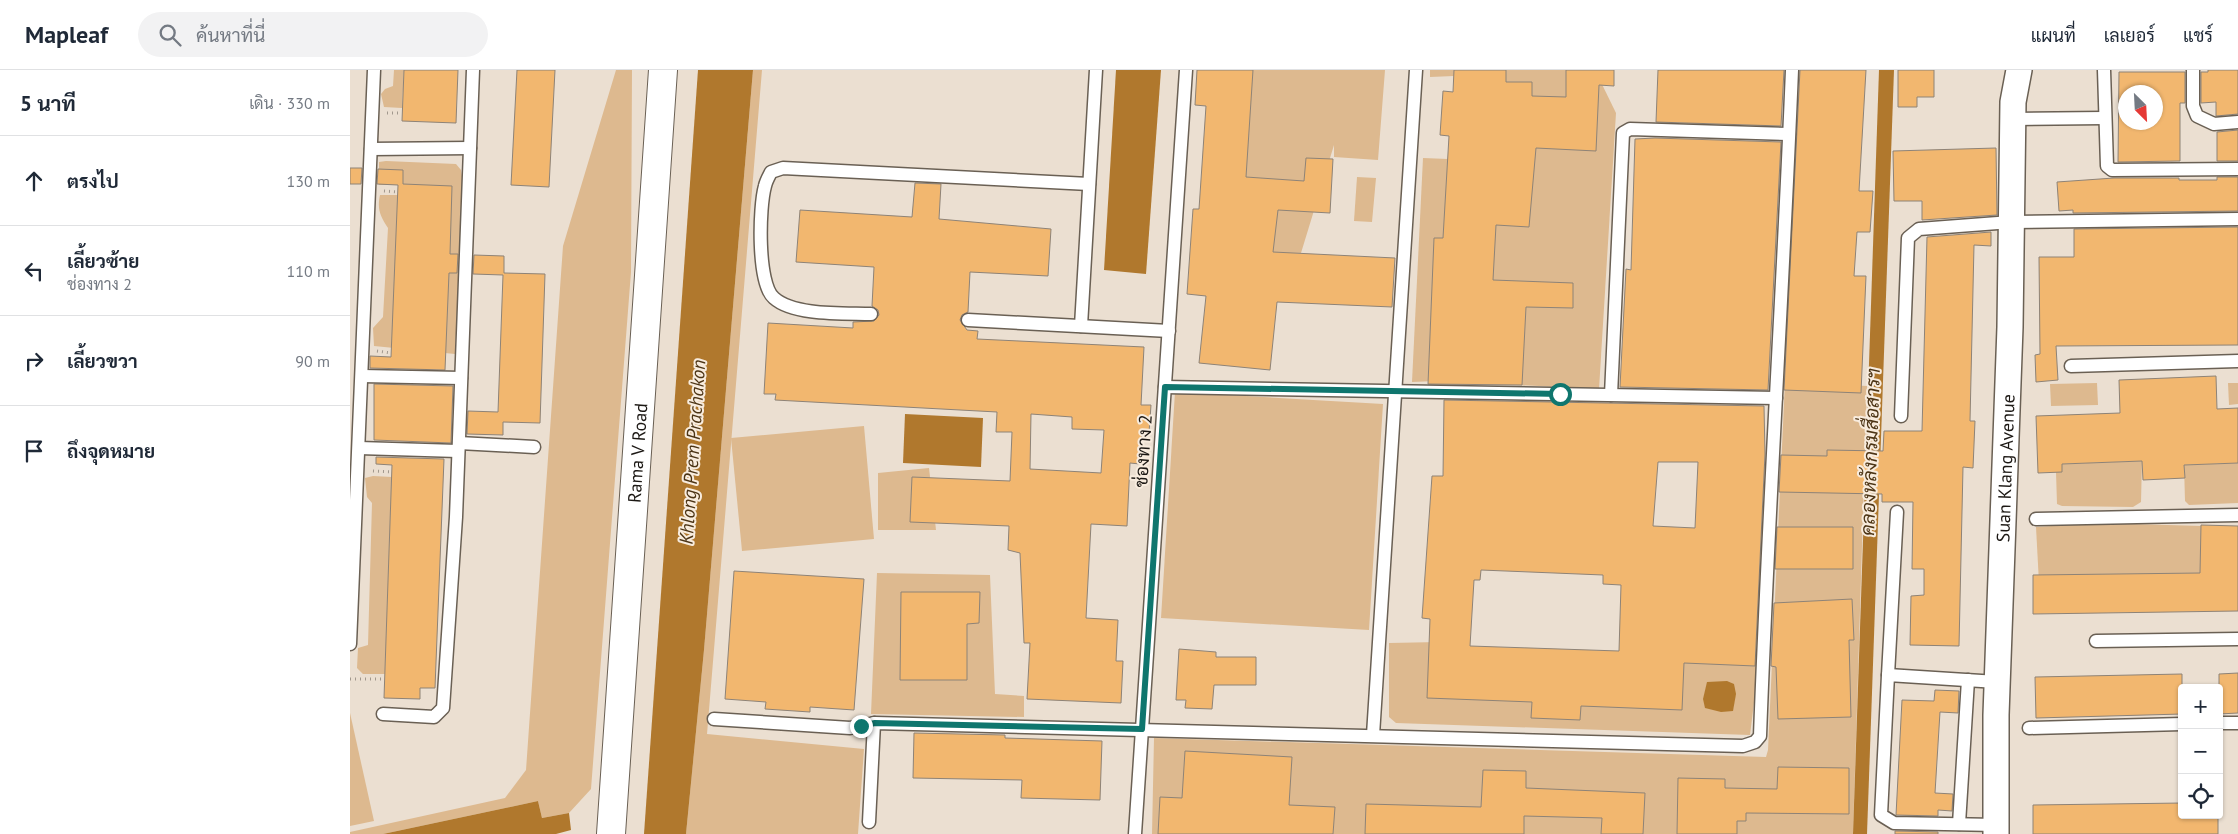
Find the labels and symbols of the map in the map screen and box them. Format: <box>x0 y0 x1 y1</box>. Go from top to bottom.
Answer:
north arrow <box>2118 85 2163 130</box>
water label: Khlong Prem Prachakon <box>674 359 710 545</box>
water label: คลองหลังกรมสื่อสารฯ <box>1850 368 1885 536</box>
route start <box>1549 383 1572 406</box>
street label: Suan Klang Avenue <box>1991 394 2019 543</box>
street label: Rama V Road <box>622 402 652 504</box>
street label: ช่องทาง 2 <box>1129 414 1157 488</box>
route end <box>850 715 873 738</box>

